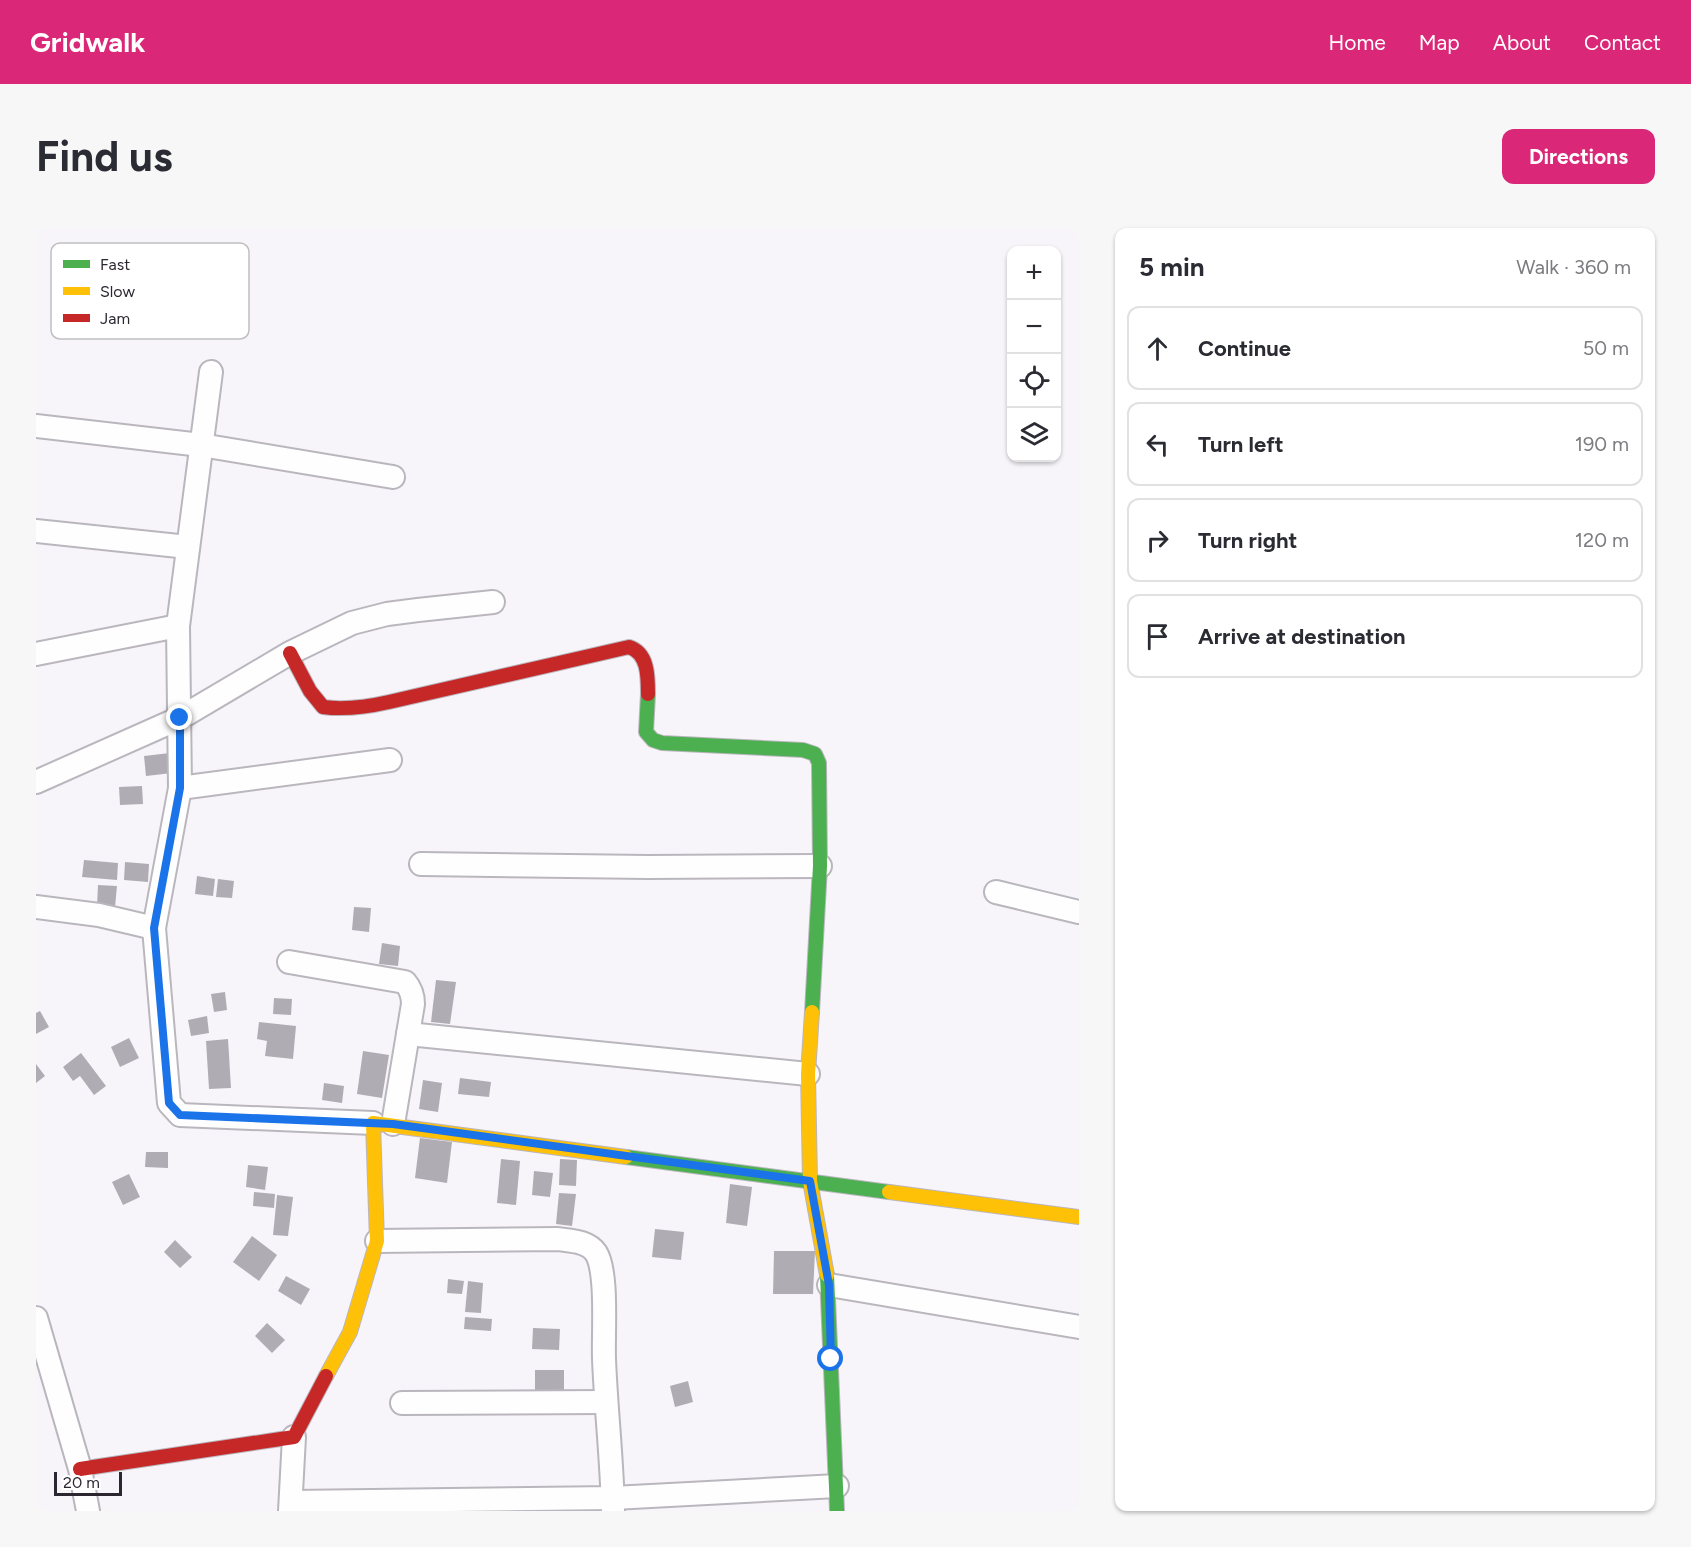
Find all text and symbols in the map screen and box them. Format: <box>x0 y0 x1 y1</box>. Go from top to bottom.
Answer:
text: Gridwalk <box>30 25 145 59</box>
text: Home <box>1329 30 1386 55</box>
text: Map <box>1419 30 1460 55</box>
text: About <box>1493 30 1551 55</box>
text: Contact <box>1584 30 1661 55</box>
button: Directions <box>1502 129 1655 184</box>
text: Find us <box>36 131 173 182</box>
legend <box>51 243 249 339</box>
map controls <box>1007 246 1061 462</box>
button: + <box>1007 246 1061 300</box>
text: 5 min <box>1139 251 1205 283</box>
text: Fast <box>100 255 130 274</box>
text: Walk · 360 m <box>1516 255 1631 279</box>
text: Slow <box>100 282 135 301</box>
button: − <box>1007 300 1061 354</box>
text: Jam <box>100 309 130 328</box>
icon: ahead <box>1141 332 1174 365</box>
text: Continue <box>1198 335 1291 362</box>
text: 50 m <box>1583 336 1629 360</box>
button: locate <box>1007 354 1061 408</box>
button: layers <box>1007 408 1061 462</box>
icon: left <box>1141 428 1174 461</box>
text: Turn left <box>1198 431 1284 458</box>
text: 190 m <box>1575 432 1629 456</box>
icon: right <box>1141 524 1174 557</box>
text: Turn right <box>1198 527 1297 554</box>
text: 120 m <box>1575 528 1629 552</box>
icon: arrive <box>1141 620 1174 653</box>
text: Arrive at destination <box>1198 623 1406 650</box>
route end <box>166 704 192 730</box>
route start <box>817 1345 843 1371</box>
scale bar <box>54 1469 122 1496</box>
text: 20 m <box>63 1473 100 1492</box>

